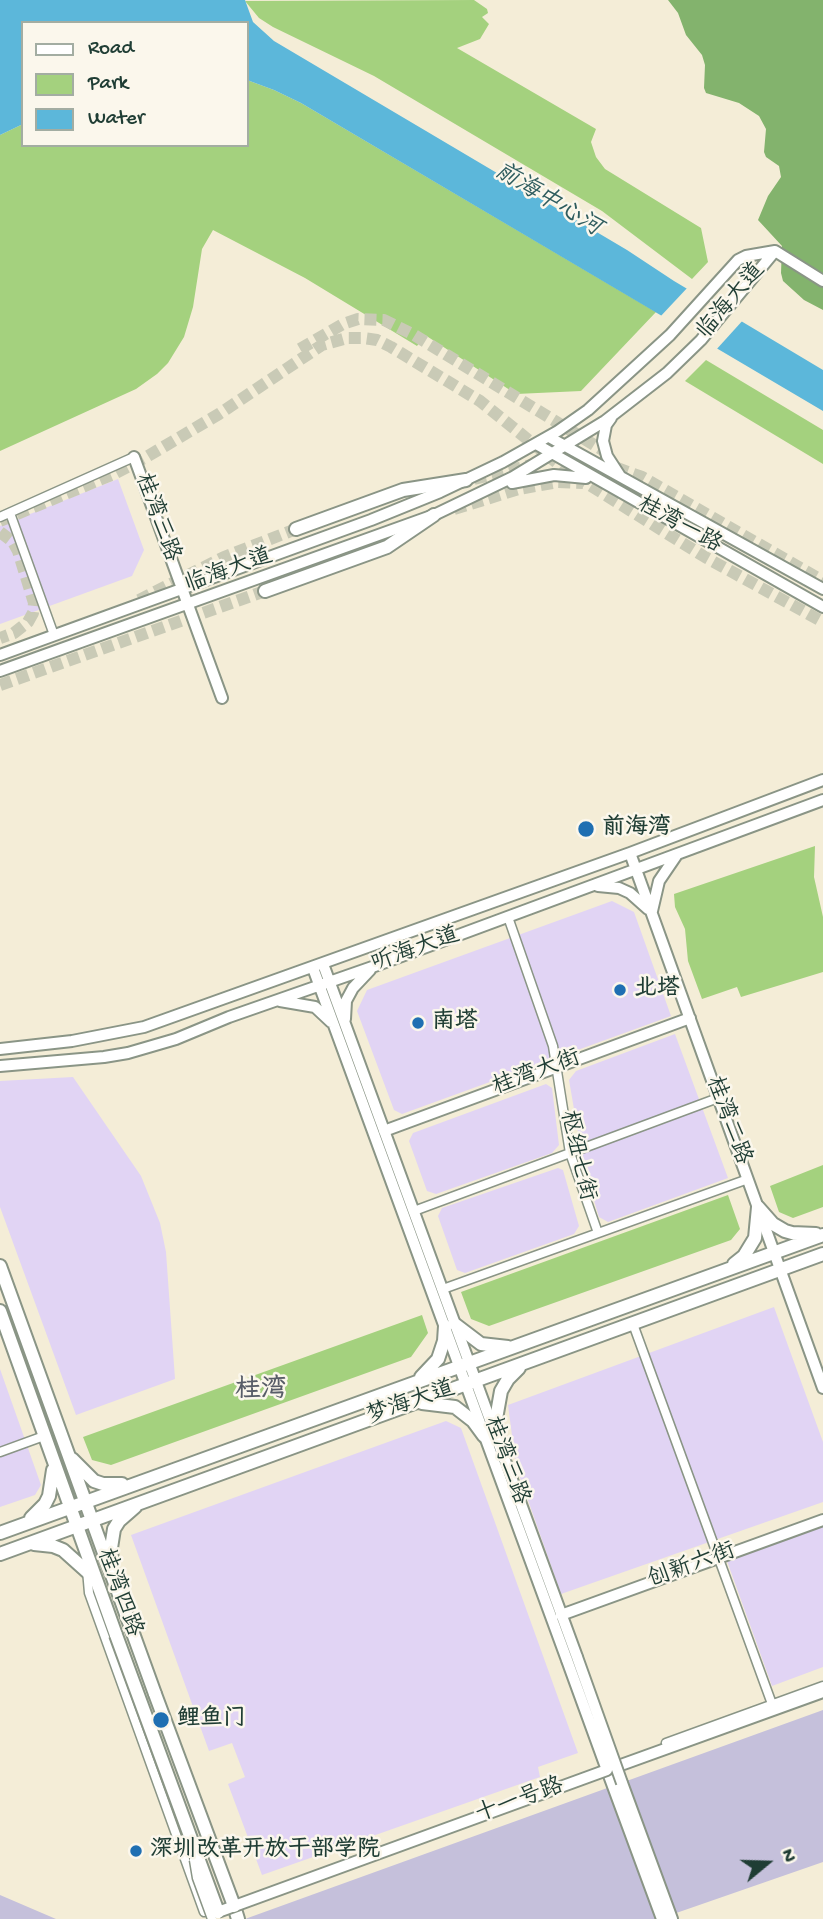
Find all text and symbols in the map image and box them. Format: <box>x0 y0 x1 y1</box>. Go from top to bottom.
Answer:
legend <box>21 21 248 147</box>
text: Road <box>88 37 134 62</box>
text: Park <box>88 72 128 97</box>
text: Water <box>88 107 144 132</box>
water label: 前海中心河 <box>488 158 606 244</box>
street label: 临海大道 <box>692 258 772 346</box>
street label: 桂湾三路 <box>127 470 185 566</box>
street label: 桂湾一路 <box>632 492 726 560</box>
street label: 临海大道 <box>181 543 277 601</box>
place label: 前海湾 <box>602 815 671 843</box>
marker: 前海湾 <box>576 819 596 839</box>
street label: 听海大道 <box>368 922 464 980</box>
place label: 北塔 <box>634 976 680 1004</box>
marker: 北塔 <box>612 982 628 998</box>
place label: 南塔 <box>432 1009 478 1037</box>
marker: 南塔 <box>410 1015 426 1031</box>
street label: 桂湾大街 <box>489 1045 585 1103</box>
street label: 桂湾二路 <box>698 1073 756 1169</box>
street label: 枢纽七街 <box>552 1108 600 1204</box>
district label: 桂湾 <box>235 1376 287 1408</box>
street label: 梦海大道 <box>363 1376 459 1432</box>
street label: 桂湾三路 <box>476 1413 534 1509</box>
street label: 创新六街 <box>644 1538 740 1596</box>
street label: 桂湾四路 <box>89 1545 147 1641</box>
place label: 鲤鱼门 <box>177 1706 246 1734</box>
marker: 鲤鱼门 <box>151 1710 171 1730</box>
street label: 十一号路 <box>472 1773 568 1831</box>
north arrow <box>732 1828 802 1898</box>
place label: 深圳改革开放干部学院 <box>150 1837 380 1865</box>
marker: 深圳改革开放干部学院 <box>128 1843 144 1859</box>
text: N <box>774 1846 800 1866</box>

